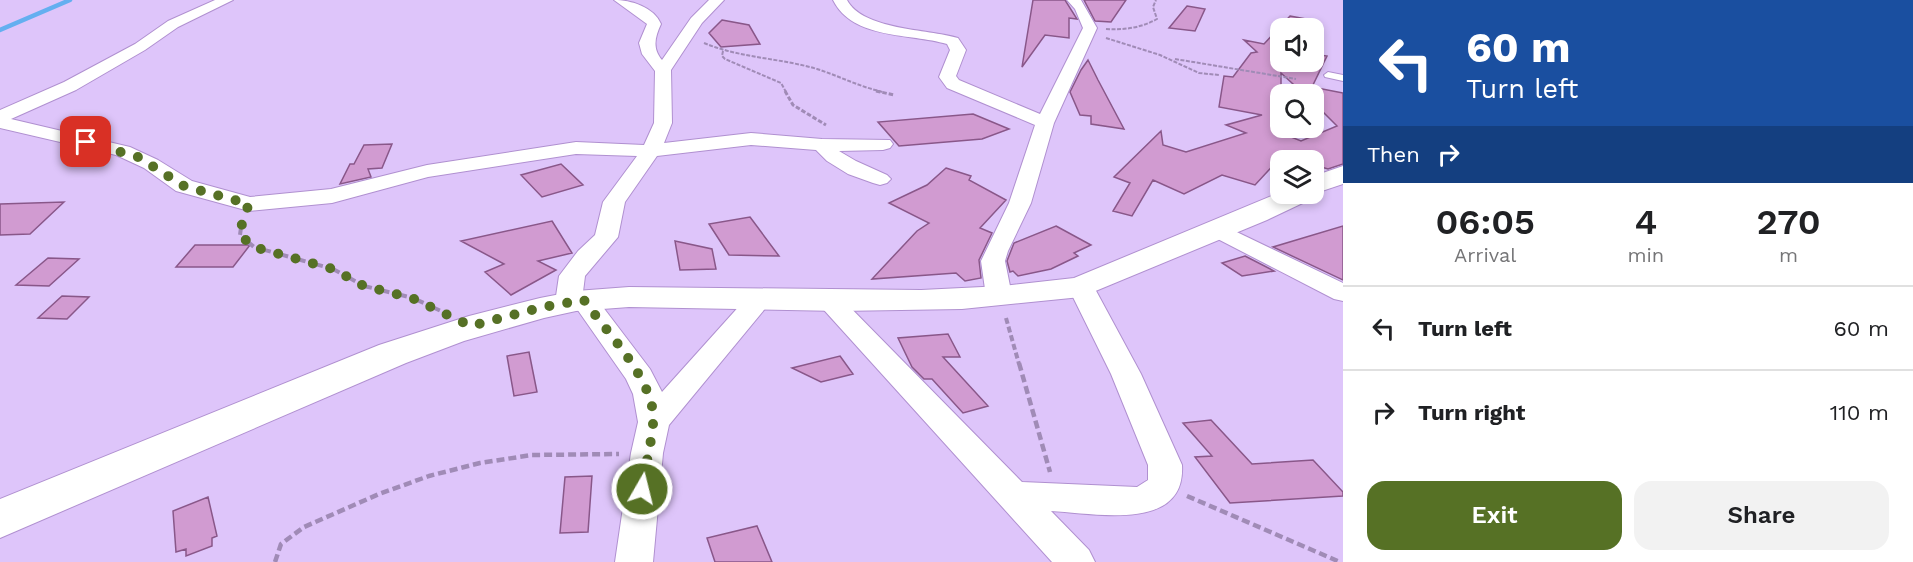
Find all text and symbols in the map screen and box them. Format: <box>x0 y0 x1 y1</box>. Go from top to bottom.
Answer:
map controls <box>1270 18 1324 204</box>
button: sound <box>1270 18 1324 72</box>
text: 60 m <box>1466 23 1570 72</box>
icon: left <box>1367 24 1445 102</box>
text: Turn left <box>1466 73 1578 105</box>
button: search <box>1270 84 1324 138</box>
pin <box>60 116 111 167</box>
icon: arrive <box>69 125 102 158</box>
icon: right <box>1432 138 1465 171</box>
text: Then <box>1367 142 1420 167</box>
button: layers <box>1270 150 1324 204</box>
text: 06:05 <box>1435 201 1535 243</box>
text: 4 <box>1634 201 1657 243</box>
text: 270 <box>1757 201 1821 243</box>
text: Arrival <box>1454 243 1516 267</box>
text: min <box>1627 243 1664 267</box>
text: m <box>1779 243 1798 267</box>
icon: left <box>1367 312 1400 345</box>
text: Turn left <box>1418 316 1512 341</box>
text: 60 m <box>1833 316 1889 341</box>
icon: right <box>1367 396 1400 429</box>
text: Turn right <box>1418 400 1525 425</box>
text: 110 m <box>1830 400 1889 425</box>
position arrow <box>610 457 674 521</box>
button: Exit <box>1367 481 1622 550</box>
button: Share <box>1634 481 1889 550</box>

